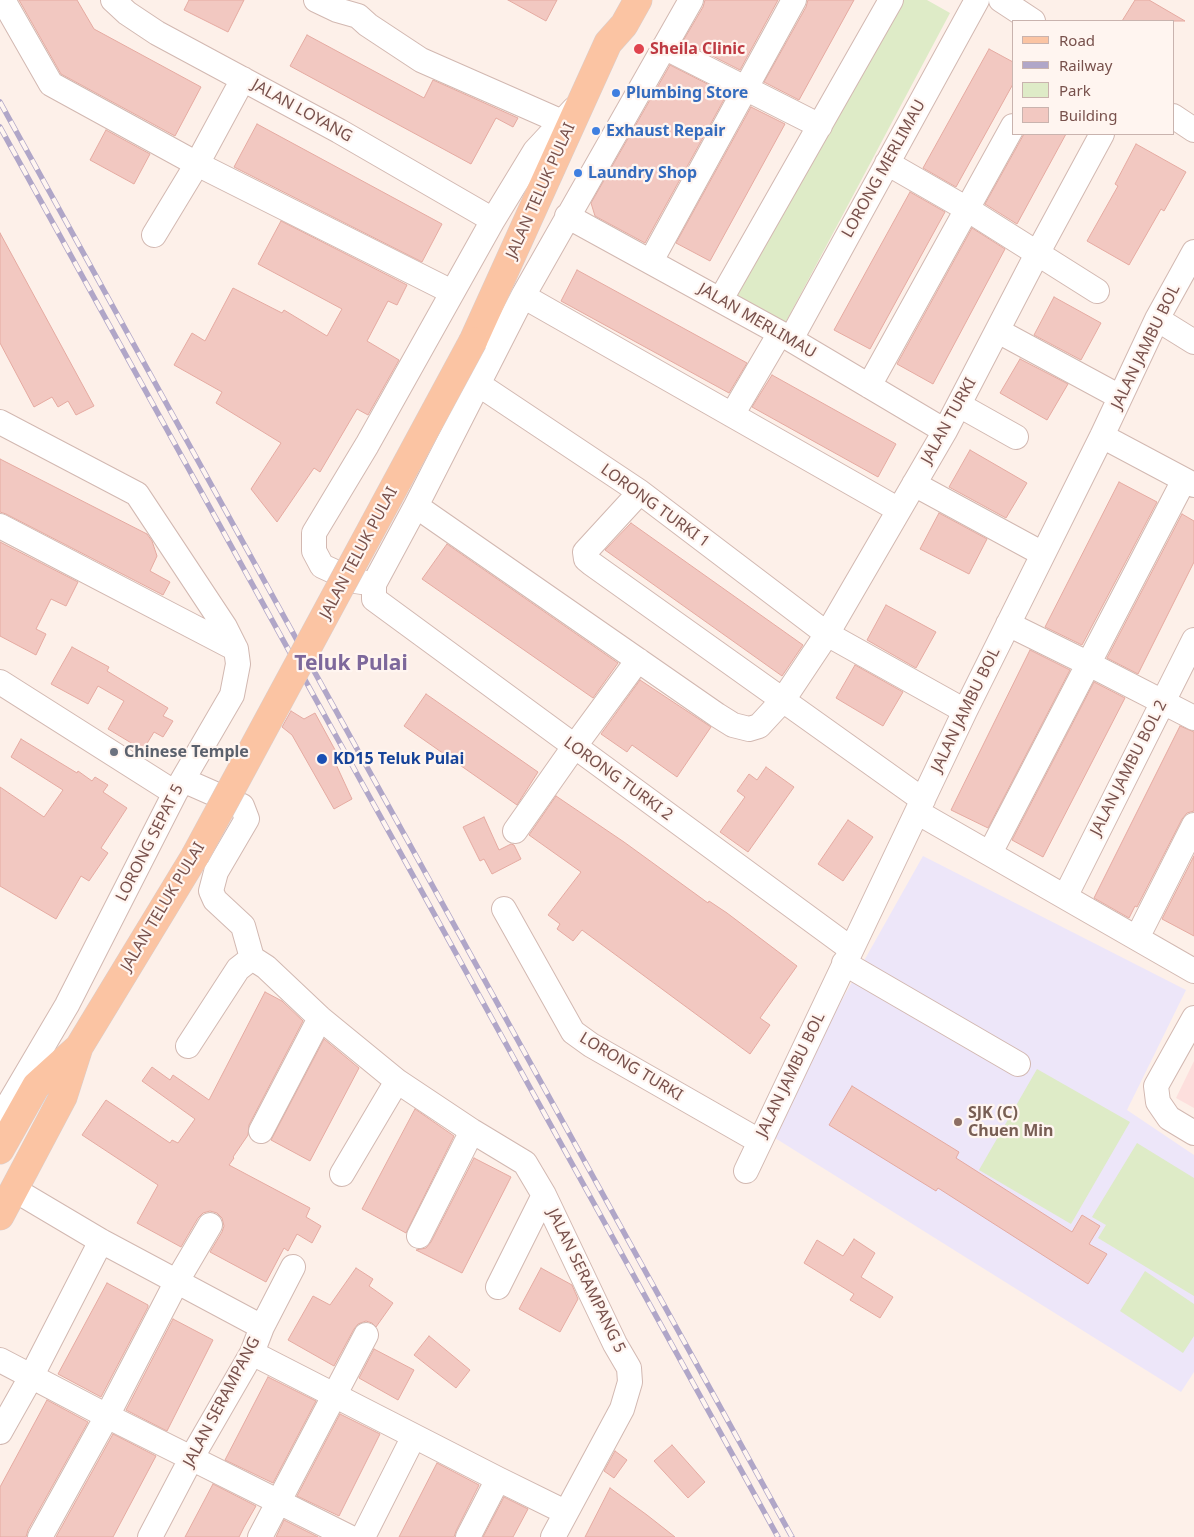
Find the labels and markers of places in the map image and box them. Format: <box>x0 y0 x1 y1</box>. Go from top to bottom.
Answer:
place label: Sheila Clinic <box>650 39 745 59</box>
marker: Sheila Clinic <box>632 42 646 56</box>
place label: Plumbing Store <box>626 83 748 103</box>
marker: Plumbing Store <box>610 87 622 99</box>
place label: Exhaust Repair <box>606 121 725 141</box>
marker: Exhaust Repair <box>590 125 602 137</box>
place label: Laundry Shop <box>588 163 697 183</box>
marker: Laundry Shop <box>572 167 584 179</box>
place label: Chinese Temple <box>124 742 249 762</box>
marker: Chinese Temple <box>108 746 120 758</box>
place label: KD15 Teluk Pulai <box>333 749 464 769</box>
marker: KD15 Teluk Pulai <box>315 752 329 766</box>
place label: SJK (C) Chuen Min <box>968 1103 1053 1141</box>
marker: SJK (C) Chuen Min <box>952 1116 964 1128</box>

